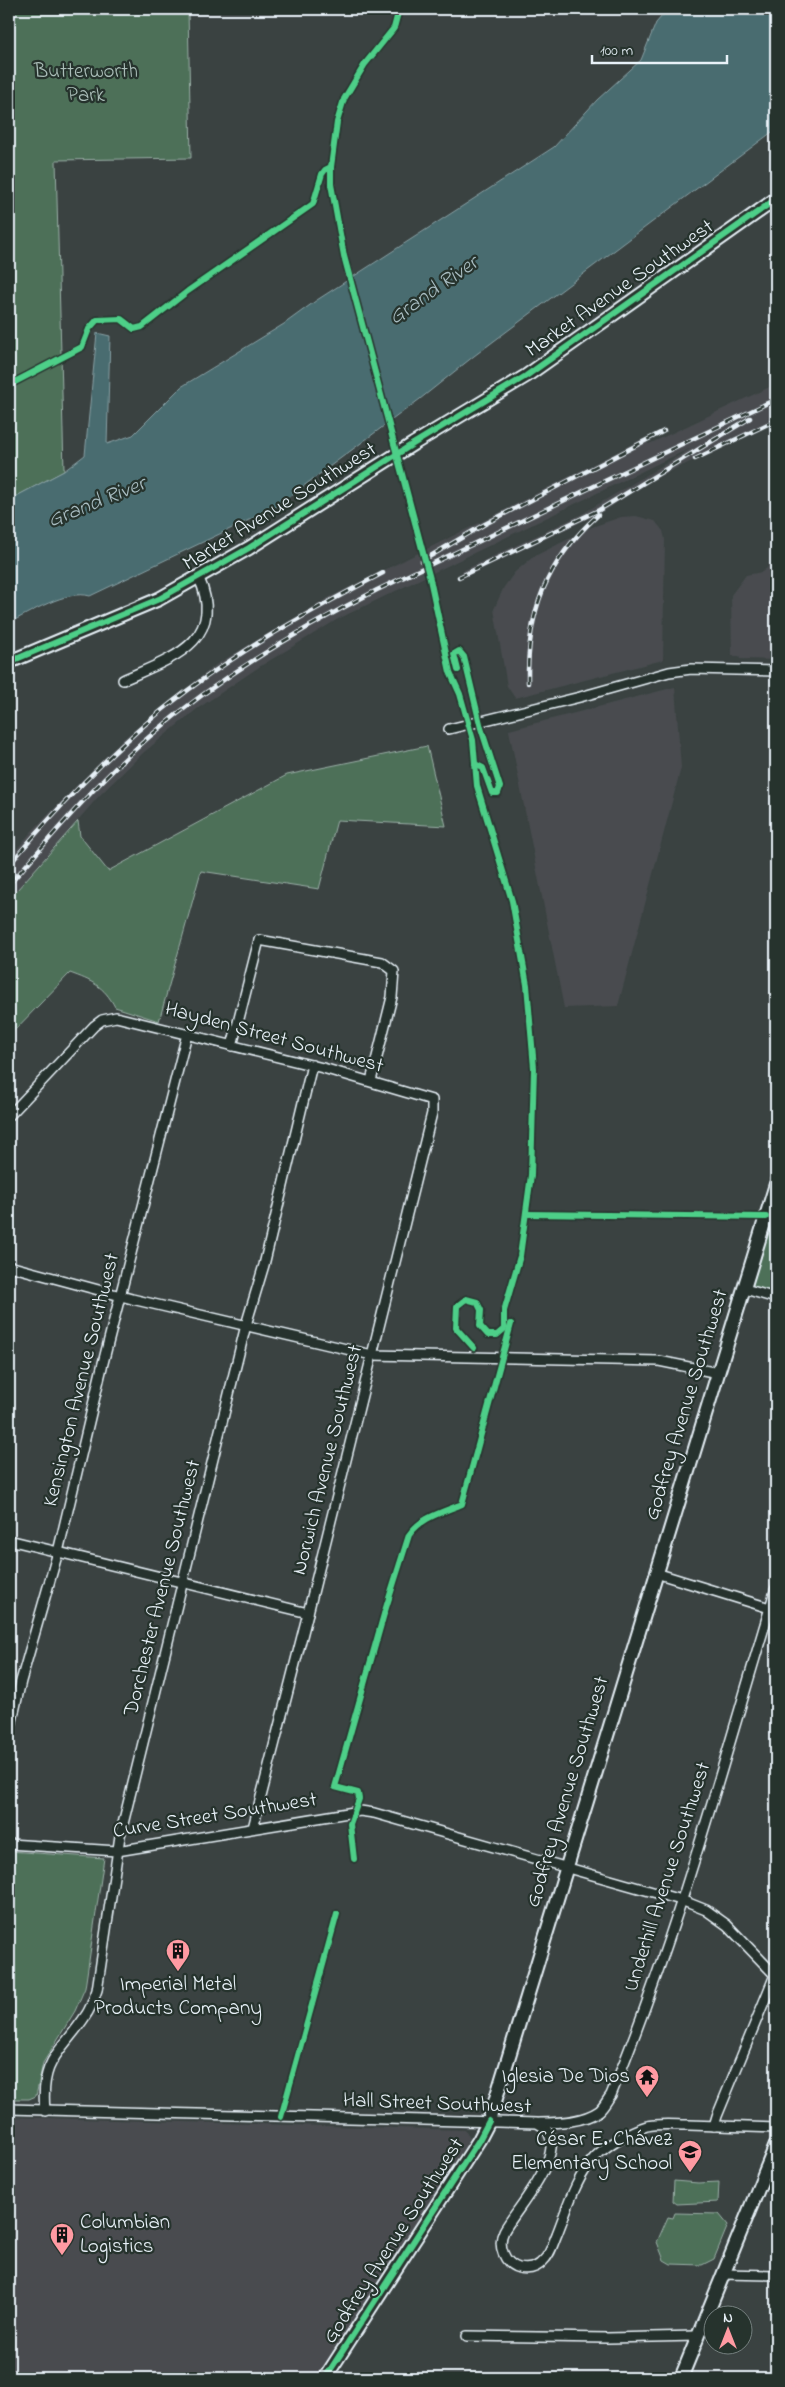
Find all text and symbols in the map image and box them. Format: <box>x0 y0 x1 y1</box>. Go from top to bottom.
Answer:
scale bar <box>592 32 728 64</box>
text: 100 m <box>600 40 633 62</box>
park label: Butterworth Park <box>33 57 138 111</box>
street label: Market Avenue Southwest <box>520 213 720 365</box>
water label: Grand River <box>383 246 488 334</box>
street label: Market Avenue Southwest <box>177 435 383 579</box>
water label: Grand River <box>43 468 154 537</box>
street label: Hayden Street Southwest <box>161 994 387 1084</box>
street label: Kensington Avenue Southwest <box>36 1250 130 1510</box>
street label: Godfrey Avenue Southwest <box>638 1286 738 1525</box>
street label: Norwich Avenue Southwest <box>285 1342 371 1578</box>
street label: Dorchester Avenue Southwest <box>116 1457 209 1720</box>
street label: Godfrey Avenue Southwest <box>519 1673 619 1912</box>
street label: Underhill Avenue Southwest <box>617 1758 719 1996</box>
street label: Curve Street Southwest <box>111 1785 319 1847</box>
building icon: Imperial Metal Products Company <box>165 1938 191 1972</box>
place label: Imperial Metal Products Company <box>94 1970 262 2026</box>
place label: Iglesia De Dios <box>502 2062 630 2094</box>
temple icon: Iglesia De Dios <box>634 2064 660 2098</box>
street label: Hall Street Southwest <box>342 2086 532 2122</box>
place label: César E. Chávez Elementary School <box>511 2125 672 2181</box>
street label: Godfrey Avenue Southwest <box>316 2132 474 2351</box>
school or university icon: César E. Chávez Elementary School <box>677 2139 703 2173</box>
place label: Columbian Logistics <box>80 2208 170 2264</box>
building icon: Columbian Logistics <box>49 2222 75 2256</box>
north arrow <box>702 2304 752 2354</box>
text: N <box>723 2308 733 2329</box>

